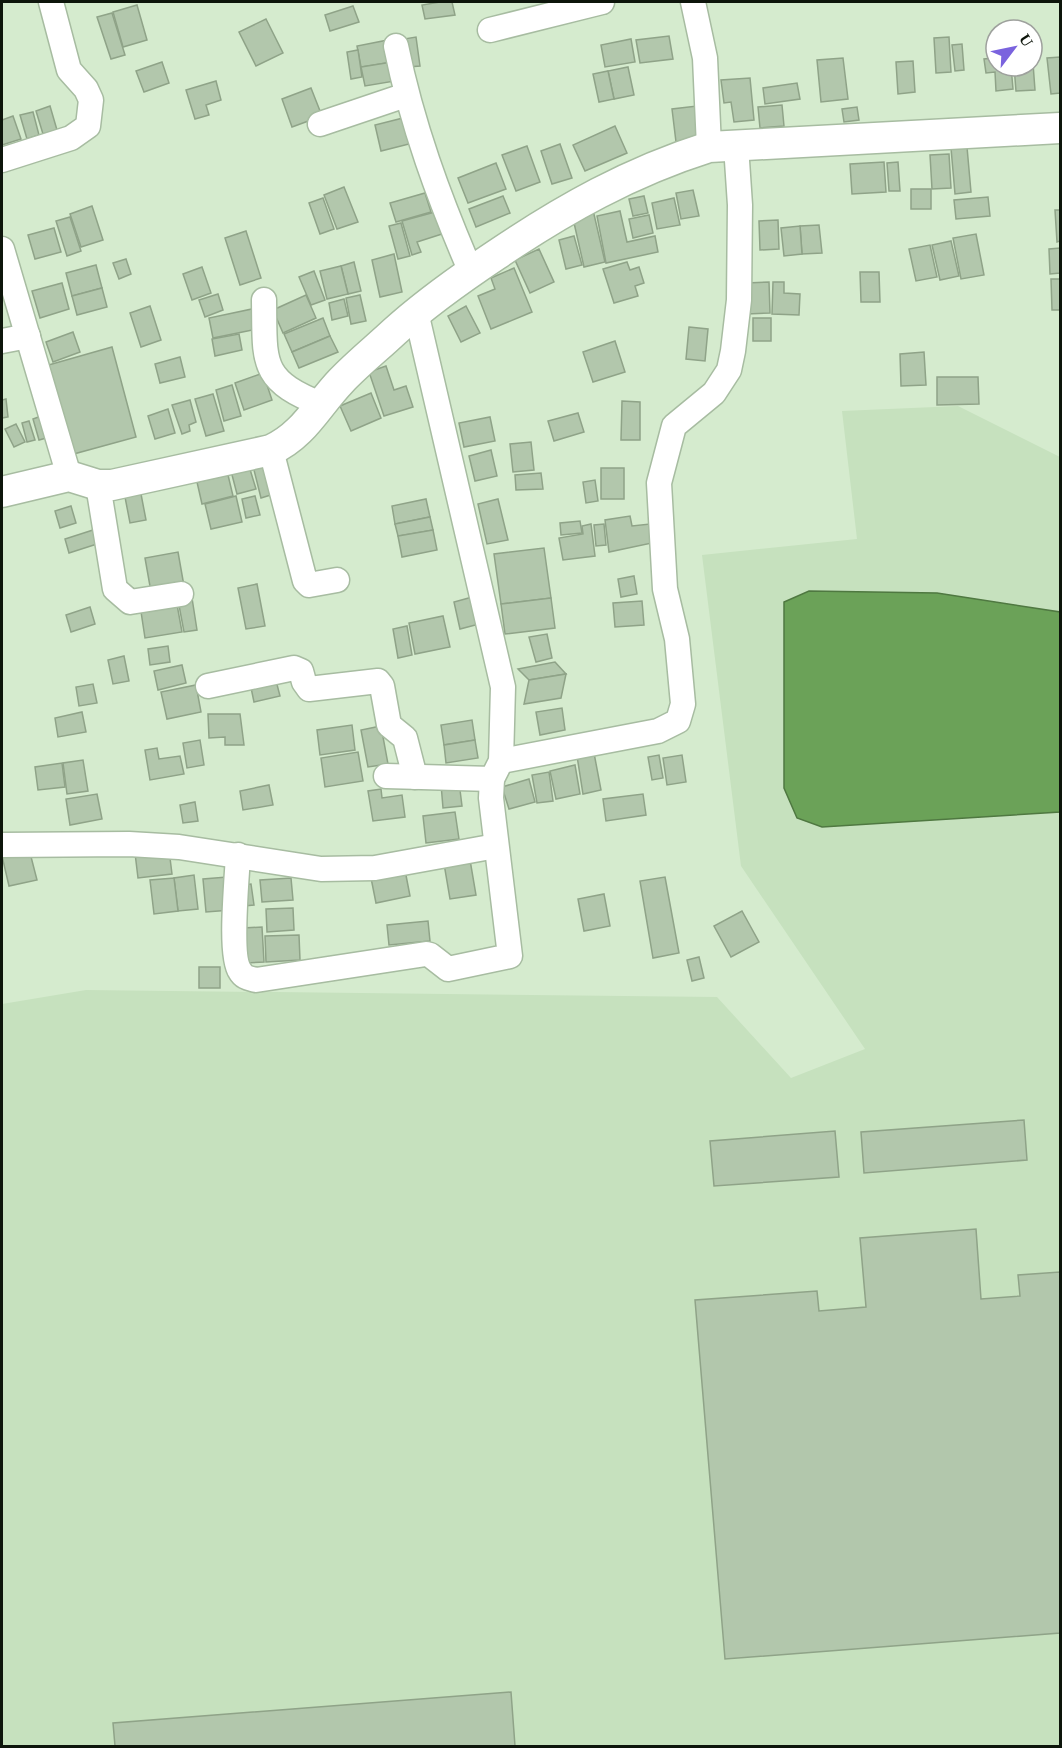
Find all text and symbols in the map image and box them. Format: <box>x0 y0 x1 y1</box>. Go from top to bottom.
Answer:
north arrow <box>984 18 1044 78</box>
text: U <box>1016 31 1037 50</box>

